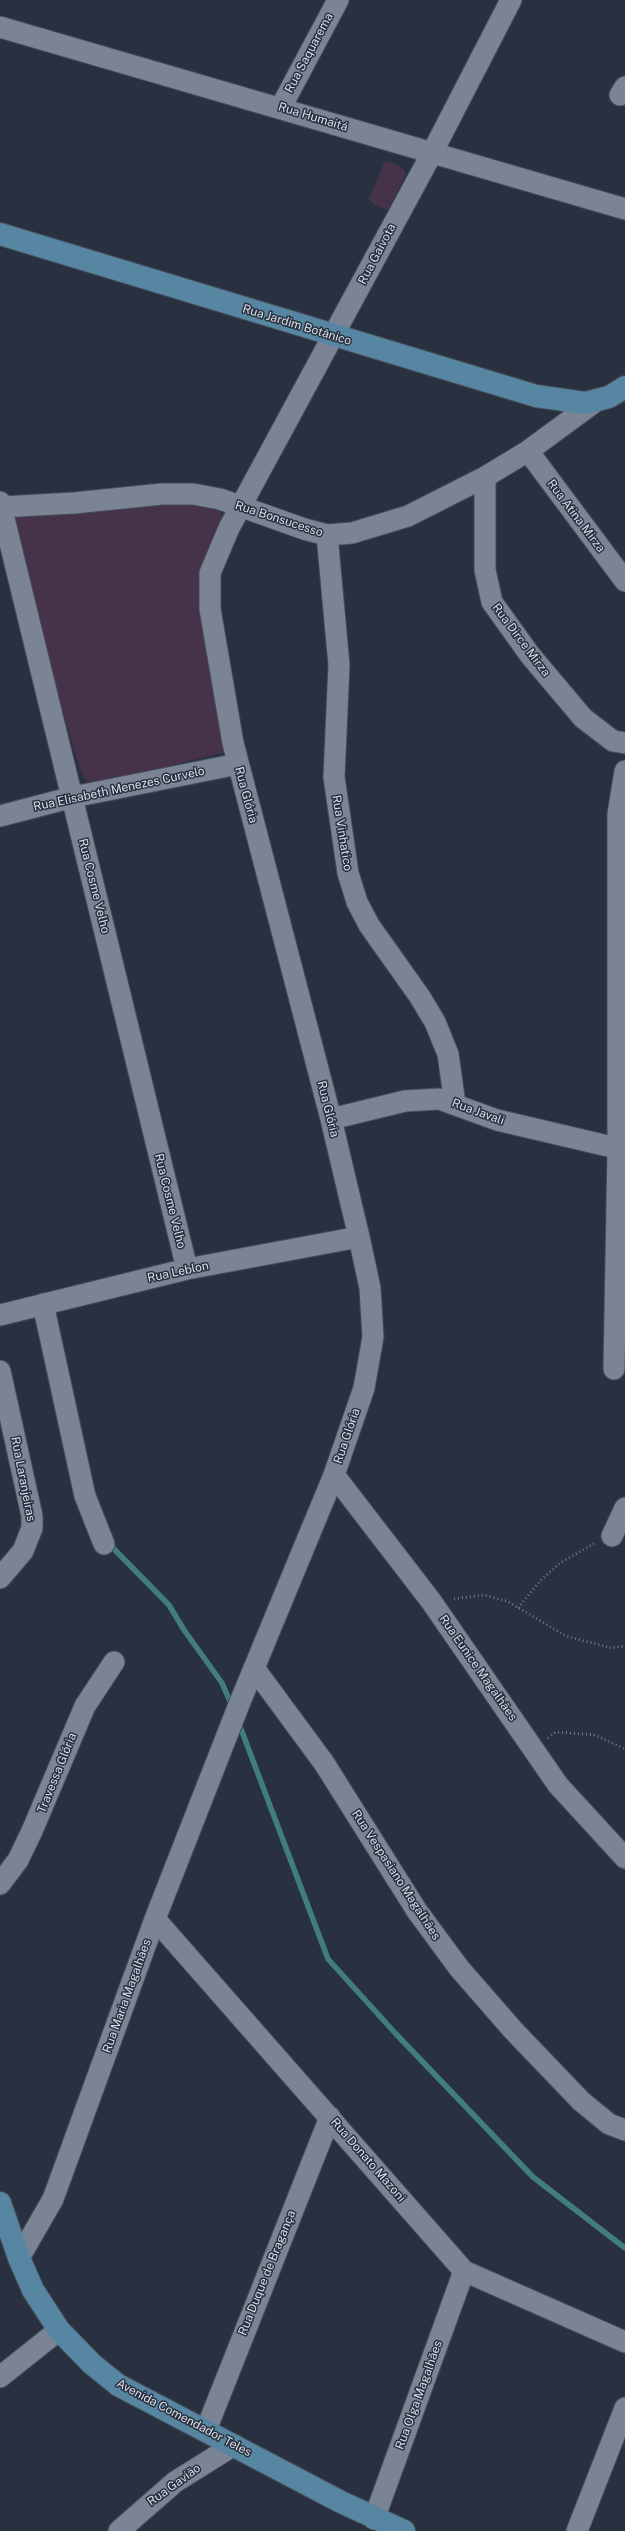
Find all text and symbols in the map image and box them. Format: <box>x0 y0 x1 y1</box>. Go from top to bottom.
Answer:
street label: Rua Saquarema <box>282 11 336 95</box>
street label: Rua Humaitá <box>276 100 350 134</box>
street label: Rua Gaivota <box>355 221 399 287</box>
street label: Rua Jardim Botânico <box>241 302 353 348</box>
street label: Rua Atina Mirza <box>544 477 608 555</box>
street label: Rua Bonsucesso <box>233 498 325 540</box>
street label: Rua Dirce Mirza <box>489 601 553 679</box>
street label: Rua Elisabeth Menezes Curvelo <box>32 764 206 814</box>
street label: Rua Glória <box>232 765 260 825</box>
street label: Rua Vinhatico <box>329 794 355 872</box>
street label: Rua Cosme Velho <box>75 837 113 935</box>
street label: Rua Glória <box>314 1079 342 1139</box>
street label: Rua Javali <box>450 1096 506 1128</box>
street label: Rua Cosme Velho <box>151 1152 189 1250</box>
street label: Rua Leblon <box>146 1258 210 1286</box>
street label: Rua Glória <box>331 1406 363 1466</box>
street label: Rua Laranjeiras <box>8 1435 38 1523</box>
street label: Rua Eunice Magalhães <box>436 1612 520 1724</box>
street label: Travessa Glória <box>34 1731 80 1815</box>
street label: Rua Vespasiano Magalhães <box>349 1807 443 1943</box>
street label: Rua Maria Magalhães <box>100 1937 154 2055</box>
street label: Rua Donato Mazoni <box>328 2115 408 2205</box>
street label: Rua Duque de Bragança <box>235 2208 299 2338</box>
street label: Rua Olga Magalhães <box>393 2339 445 2451</box>
street label: Avenida Comendador Teles <box>114 2376 254 2460</box>
street label: Rua Gavião <box>145 2461 203 2509</box>

